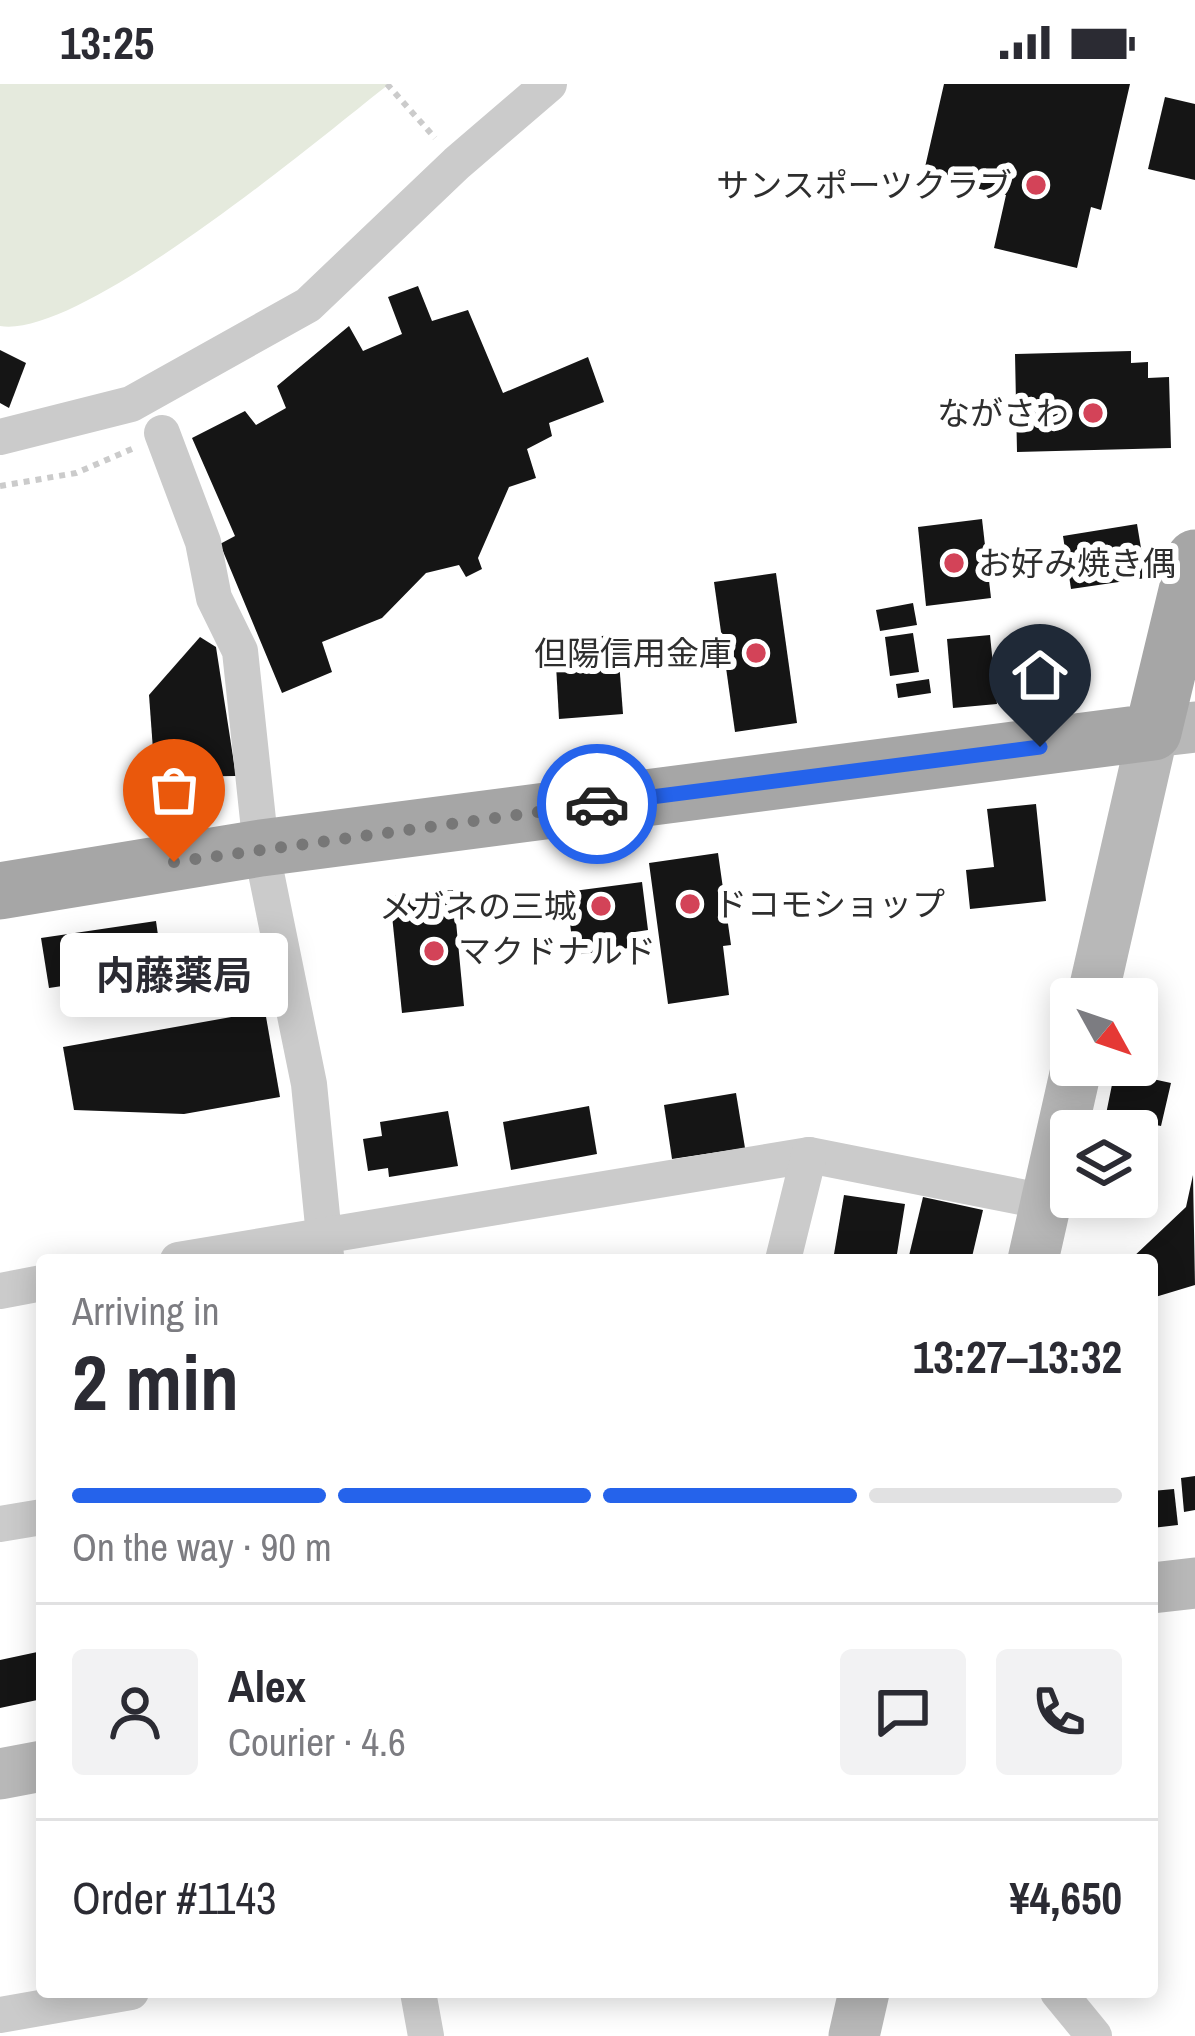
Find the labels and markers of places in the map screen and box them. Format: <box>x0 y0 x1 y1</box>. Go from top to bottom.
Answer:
place label: サンスポーツクラブ <box>716 163 1012 207</box>
marker: サンスポーツクラブ <box>1023 172 1049 198</box>
place label: ながさわ <box>937 391 1069 435</box>
marker: ながさわ <box>1080 400 1106 426</box>
place label: お好み焼き偶 <box>978 541 1176 585</box>
marker: お好み焼き偶 <box>941 550 967 576</box>
pin <box>989 624 1091 747</box>
place label: 但陽信用金庫 <box>534 631 732 675</box>
marker: 但陽信用金庫 <box>743 640 769 666</box>
pin <box>123 739 225 862</box>
place label: ドコモショップ <box>714 882 945 926</box>
place label: メガネの三城 <box>379 884 577 928</box>
marker: ドコモショップ <box>677 891 703 917</box>
marker: メガネの三城 <box>588 893 614 919</box>
place label: マクドナルド <box>458 929 656 973</box>
callout: 内藤薬局 <box>60 934 288 1018</box>
marker: マクドナルド <box>421 938 447 964</box>

